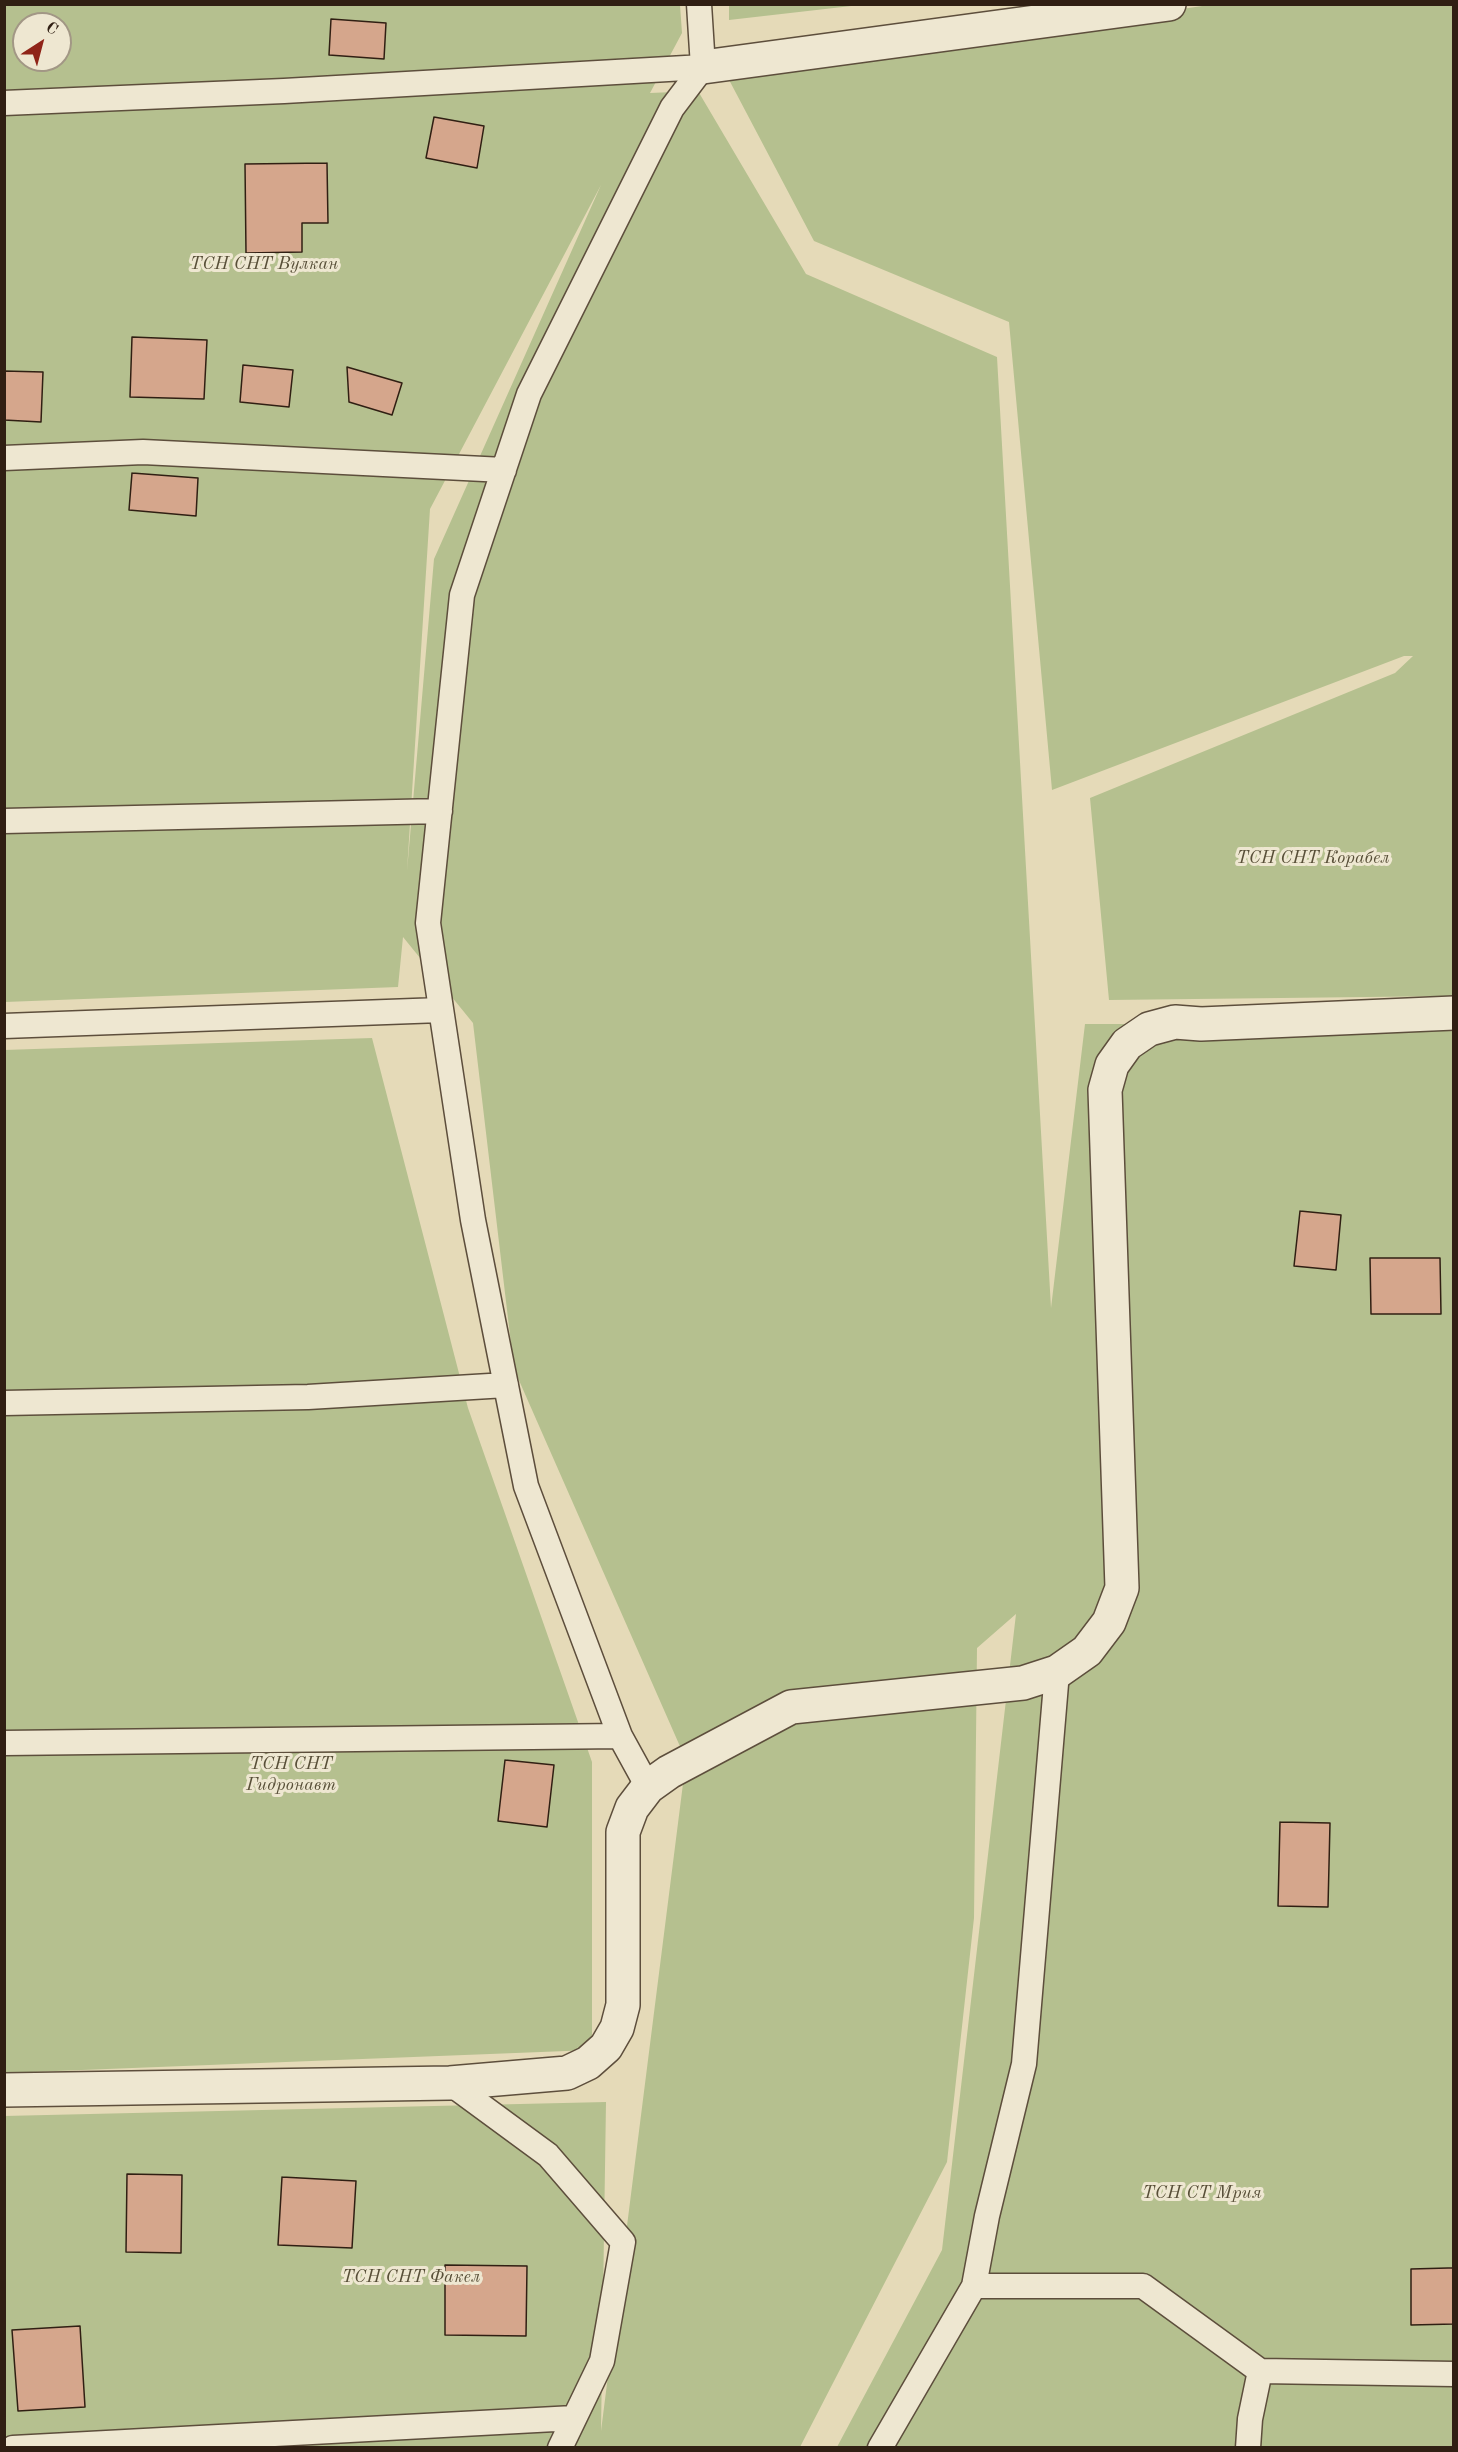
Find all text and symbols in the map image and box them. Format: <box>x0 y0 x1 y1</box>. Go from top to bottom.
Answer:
north arrow <box>12 12 72 72</box>
text: С <box>42 19 60 39</box>
park label: ТСН СНТ Вулкан <box>190 253 338 275</box>
park label: ТСН СНТ Корабел <box>1236 847 1390 869</box>
park label: ТСН СНТ Гидронавт <box>246 1753 336 1796</box>
park label: ТСН СТ Мрия <box>1142 2182 1262 2204</box>
park label: ТСН СНТ Факел <box>342 2266 480 2288</box>

